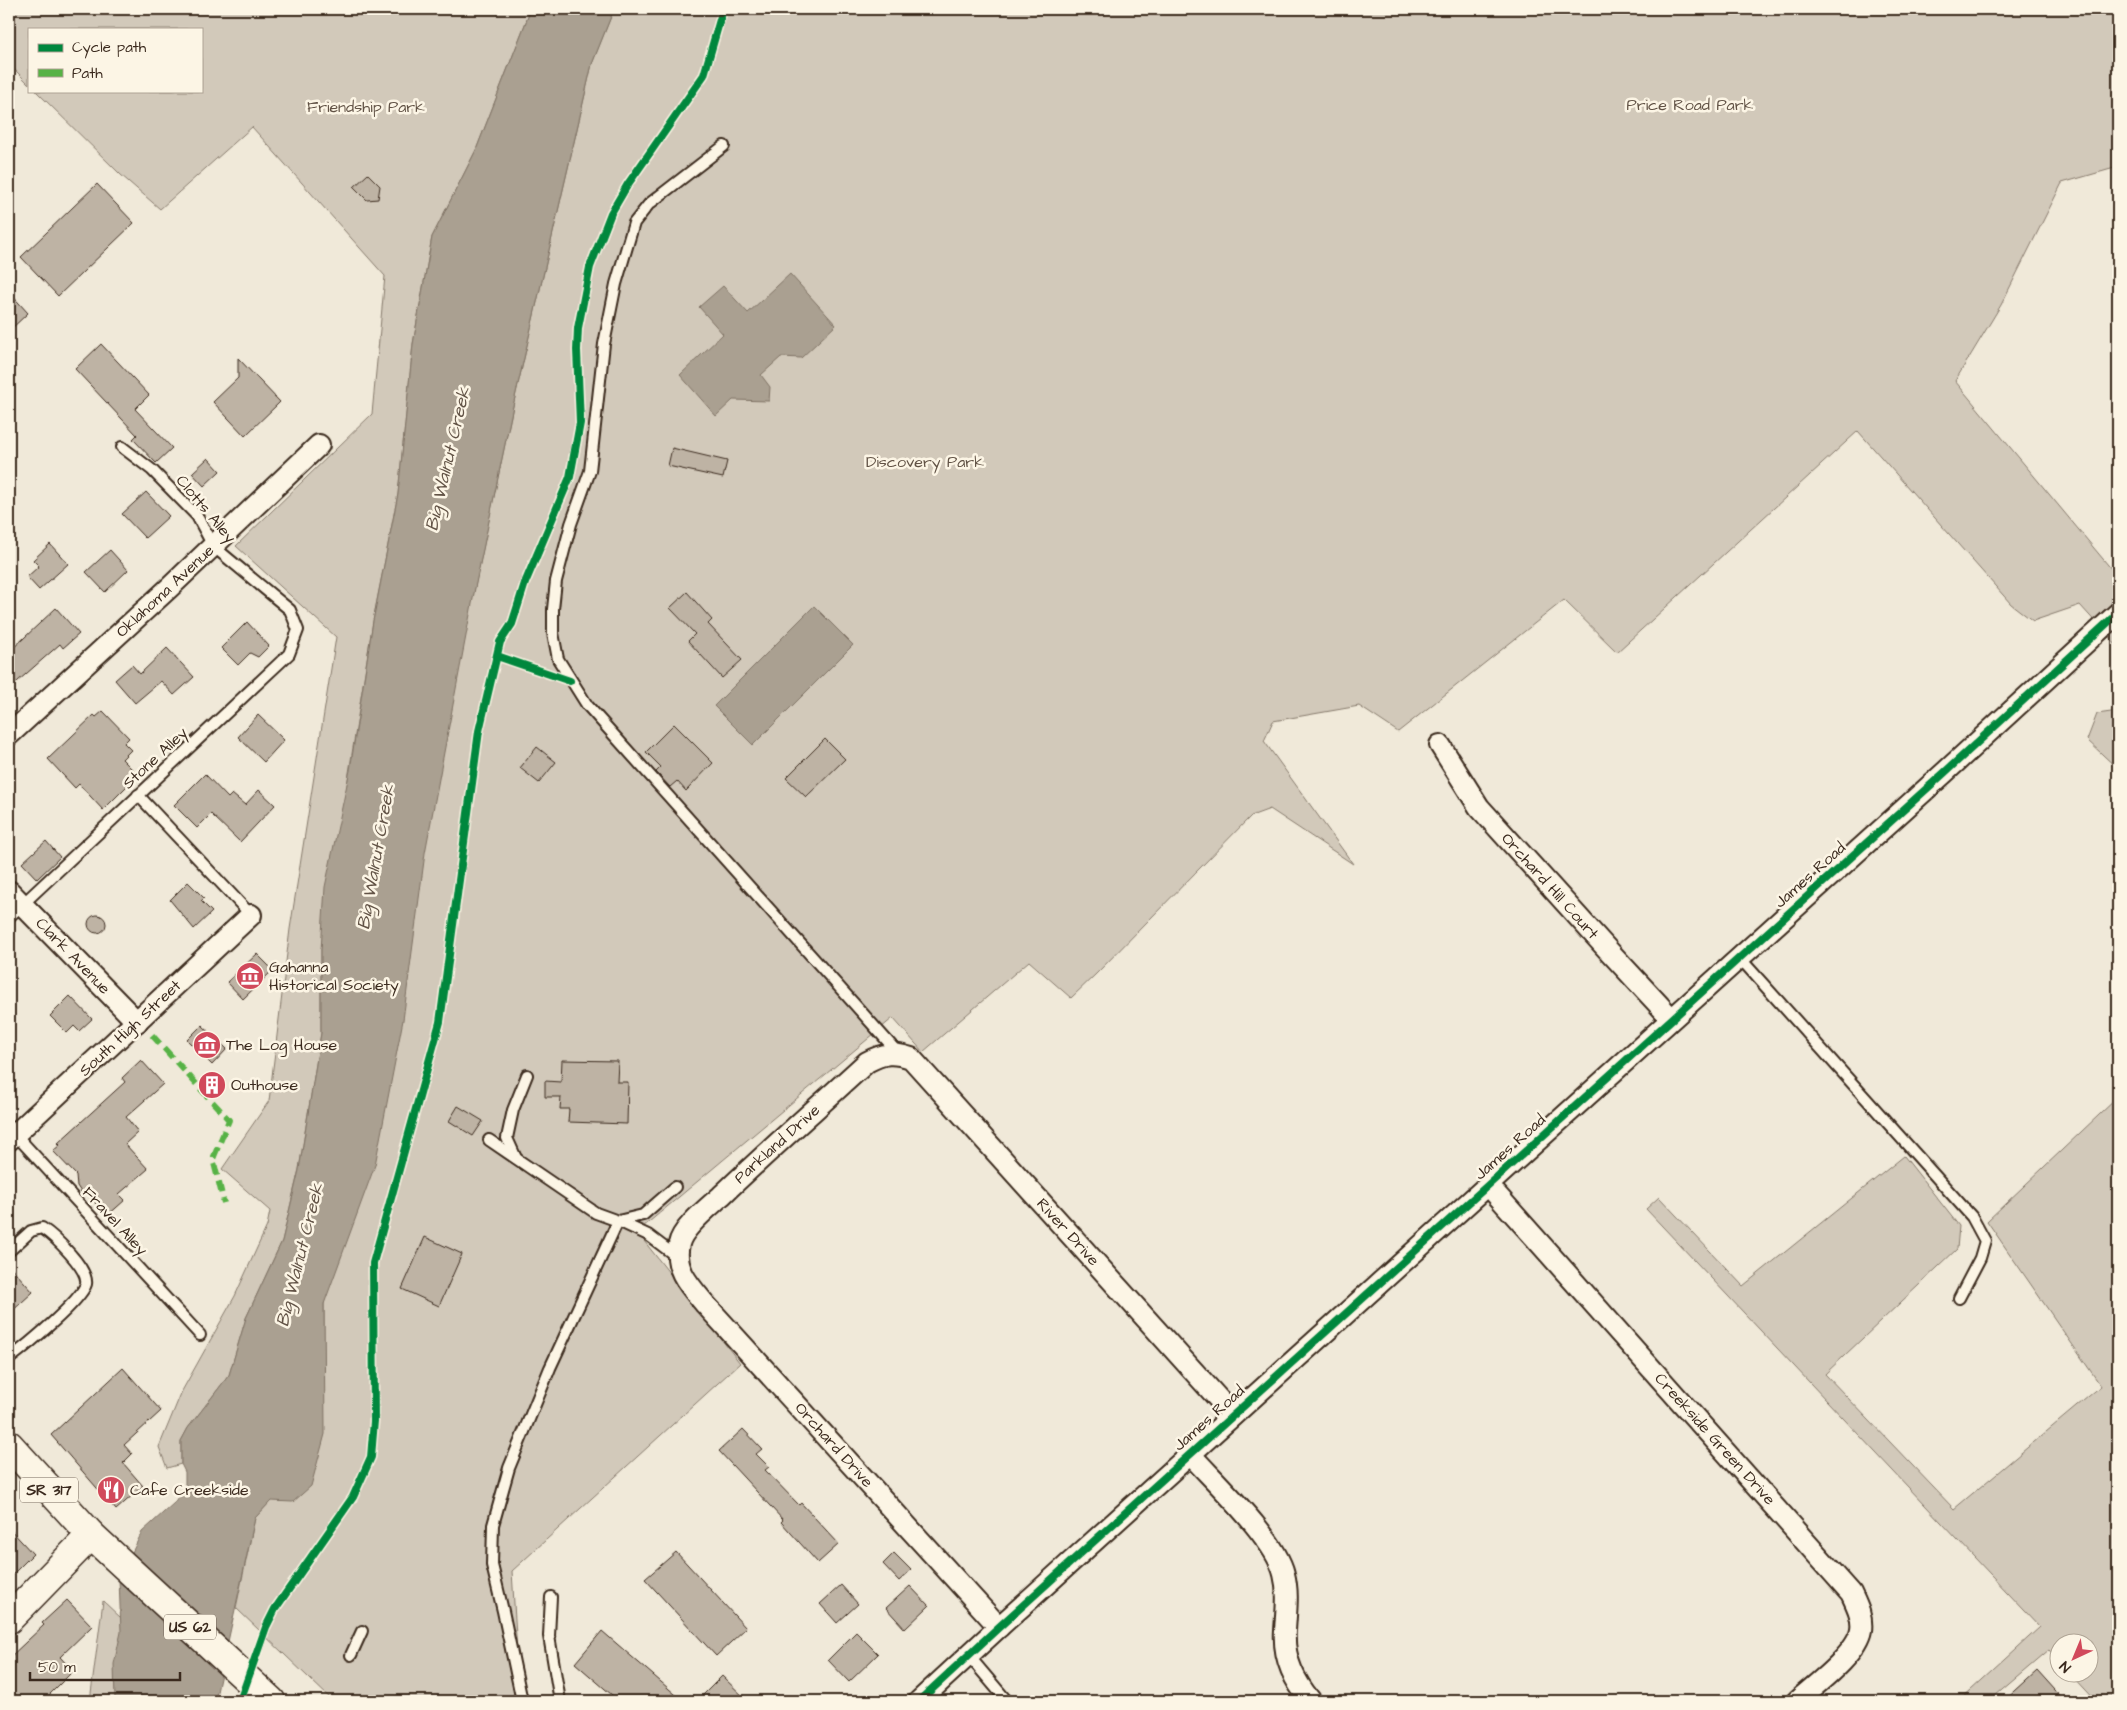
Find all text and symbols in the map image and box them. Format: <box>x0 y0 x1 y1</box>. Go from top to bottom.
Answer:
legend <box>28 28 202 92</box>
text: Cycle path <box>72 37 147 59</box>
text: Path <box>72 63 103 84</box>
park label: Price Road Park <box>1627 94 1754 116</box>
park label: Friendship Park <box>307 96 425 118</box>
water label: Big Walnut Creek <box>419 384 478 534</box>
park label: Discovery Park <box>866 451 984 474</box>
street label: Clotts Alley <box>170 470 241 549</box>
street label: Oklahoma Avenue <box>111 539 219 642</box>
street label: Stone Alley <box>118 722 193 795</box>
water label: Big Walnut Creek <box>351 782 402 932</box>
street label: Orchard Hill Court <box>1496 828 1604 944</box>
street label: James Road <box>1770 837 1850 913</box>
street label: Clark Avenue <box>31 913 116 1000</box>
place label: Gahanna Historical Society <box>269 956 399 997</box>
museum icon: Gahanna Historical Society <box>235 961 265 991</box>
street label: South High Street <box>74 974 187 1082</box>
museum icon: The Log House <box>192 1030 222 1060</box>
place label: The Log House <box>226 1034 338 1057</box>
building icon: Outhouse <box>197 1070 227 1100</box>
place label: Outhouse <box>231 1074 298 1096</box>
street label: Parkland Drive <box>729 1099 825 1189</box>
street label: James Road <box>1470 1109 1550 1185</box>
water label: Big Walnut Creek <box>270 1180 331 1329</box>
street label: Fravel Alley <box>77 1182 153 1261</box>
street label: River Drive <box>1032 1193 1105 1271</box>
street label: Creekside Green Drive <box>1650 1368 1781 1510</box>
street label: James Road <box>1169 1380 1249 1456</box>
street label: Orchard Drive <box>790 1398 878 1493</box>
restaurant icon: Cafe Creekside <box>96 1475 126 1505</box>
road number: SR 317 <box>20 1478 78 1502</box>
place label: Cafe Creekside <box>130 1479 249 1501</box>
road number: US 62 <box>164 1614 216 1640</box>
north arrow <box>2050 1632 2100 1682</box>
scale bar <box>30 1650 180 1682</box>
text: N <box>2055 1656 2076 1677</box>
text: 50 m <box>38 1657 76 1678</box>

